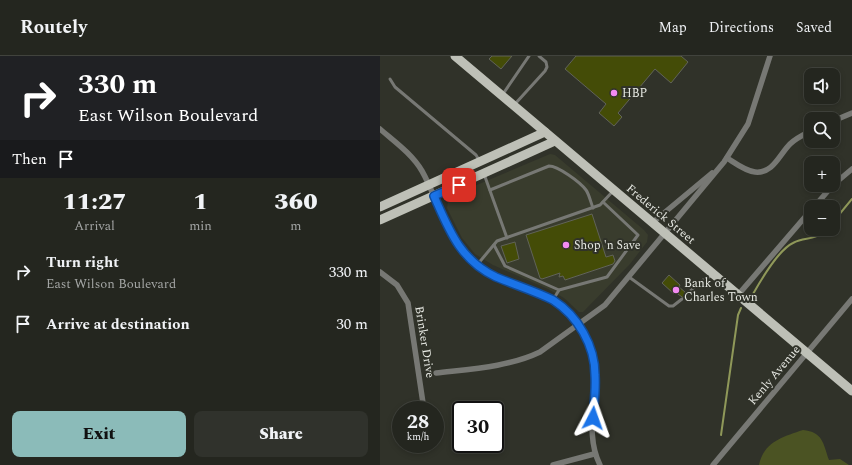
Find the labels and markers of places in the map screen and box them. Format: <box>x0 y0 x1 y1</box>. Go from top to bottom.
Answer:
place label: HBP <box>622 84 648 103</box>
marker: HBP <box>609 88 619 98</box>
pin <box>442 168 476 202</box>
place label: Shop 'n Save <box>574 236 641 255</box>
marker: Shop 'n Save <box>561 240 571 250</box>
place label: Bank of Charles Town <box>684 274 758 307</box>
marker: Bank of Charles Town <box>671 285 681 295</box>

